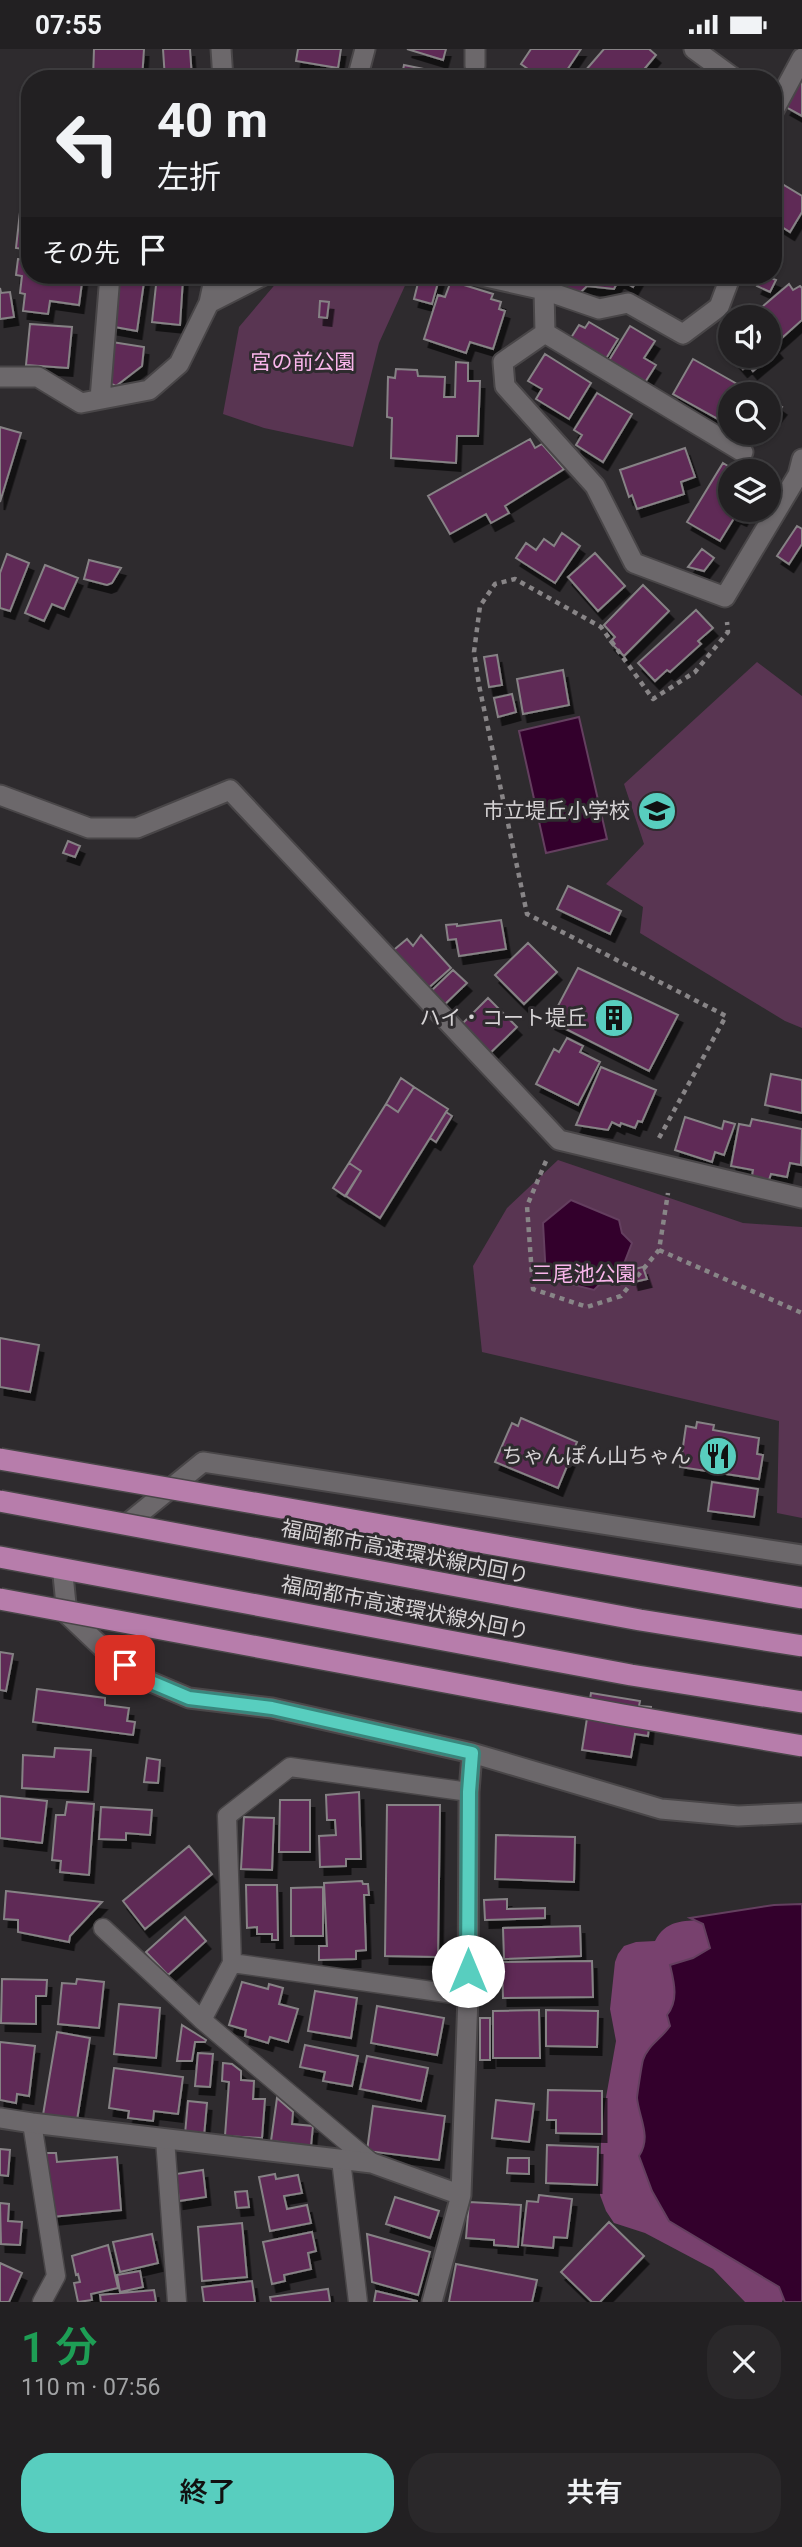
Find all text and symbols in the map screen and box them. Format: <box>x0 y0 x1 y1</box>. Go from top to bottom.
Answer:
text: 07:55 <box>35 10 102 40</box>
text: 40 m <box>157 92 268 149</box>
icon: left <box>42 98 133 189</box>
text: 左折 <box>157 158 221 196</box>
icon: arrive <box>134 231 172 269</box>
text: その先 <box>42 238 120 268</box>
map controls <box>718 305 781 522</box>
button: sound <box>718 305 781 368</box>
park label: 宮の前公園 <box>251 350 356 374</box>
button: search <box>718 382 781 445</box>
button: layers <box>718 459 781 522</box>
school or university icon: 市立堤丘小学校 <box>636 790 678 832</box>
place label: 市立堤丘小学校 <box>483 799 630 823</box>
building icon: ハイ・コート堤丘 <box>593 997 635 1039</box>
place label: ハイ・コート堤丘 <box>419 1006 587 1030</box>
park label: 三尾池公園 <box>532 1262 637 1286</box>
restaurant icon: ちゃんぽん山ちゃん <box>697 1435 739 1477</box>
place label: ちゃんぽん山ちゃん <box>502 1444 691 1468</box>
street label: 福岡都市高速環状線内回り <box>279 1516 531 1588</box>
street label: 福岡都市高速環状線外回り <box>279 1572 531 1644</box>
pin <box>95 1635 155 1695</box>
icon: arrive <box>106 1646 144 1684</box>
position arrow <box>431 1934 505 2008</box>
text: 1 分 <box>21 2323 97 2372</box>
button: close <box>707 2325 781 2399</box>
text: 110 m · 07:56 <box>21 2374 160 2401</box>
button: 終了 <box>21 2453 394 2533</box>
button: 共有 <box>408 2453 781 2533</box>

